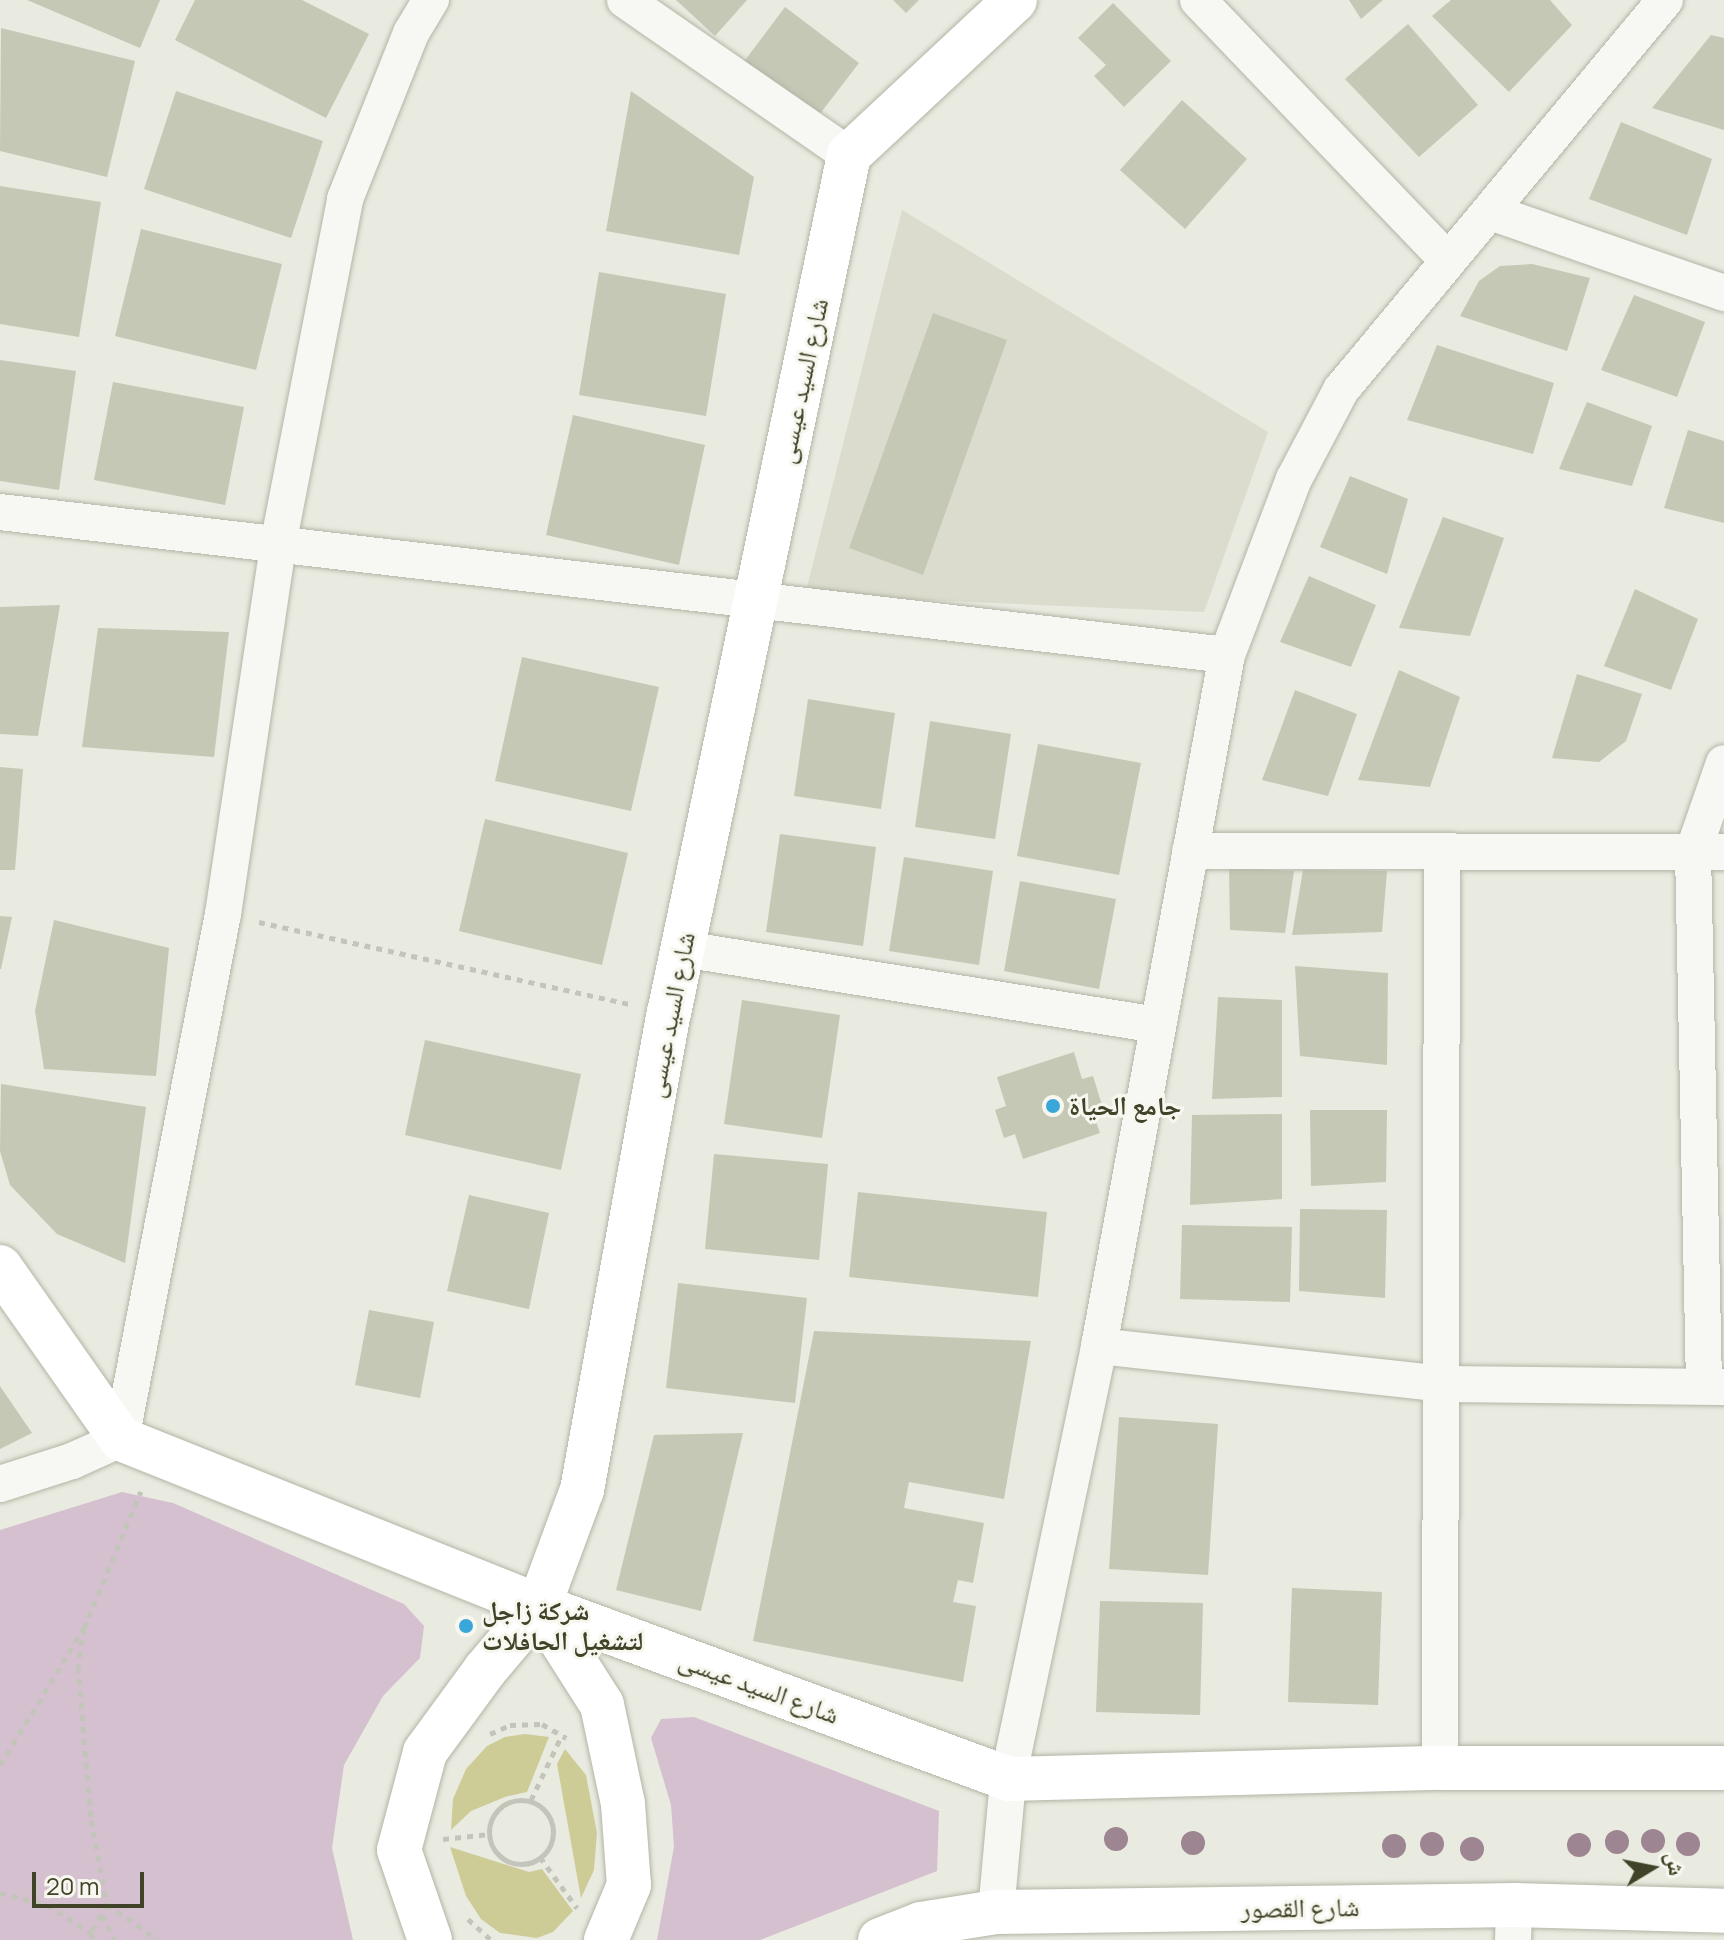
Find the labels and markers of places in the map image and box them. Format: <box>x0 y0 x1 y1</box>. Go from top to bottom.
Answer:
place label: جامع الحياة <box>1069 1090 1181 1122</box>
marker: جامع الحياة <box>1044 1097 1062 1115</box>
place label: شركة زاجل لتشغيل الحافلات <box>482 1595 643 1656</box>
marker: شركة زاجل لتشغيل الحافلات <box>457 1617 475 1635</box>

